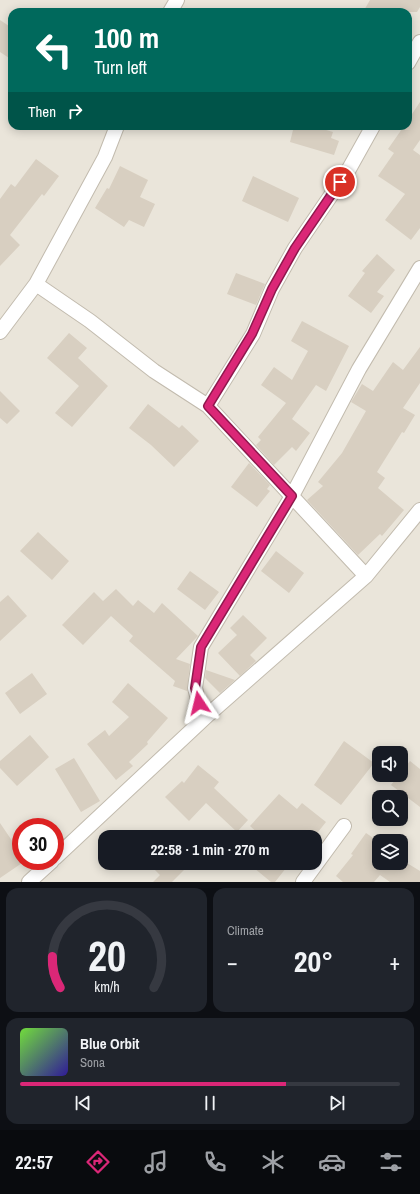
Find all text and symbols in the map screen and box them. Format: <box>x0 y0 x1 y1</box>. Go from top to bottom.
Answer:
text: 100 m <box>94 19 159 57</box>
icon: left <box>28 24 80 76</box>
text: Turn left <box>94 55 147 80</box>
icon: right <box>64 100 86 122</box>
text: Then <box>28 101 56 122</box>
pin <box>323 165 357 199</box>
icon: arrive <box>329 171 351 193</box>
position arrow <box>178 682 220 724</box>
map controls <box>372 746 408 870</box>
button: sound <box>372 746 408 782</box>
button: search <box>372 790 408 826</box>
speed limit sign: 30 <box>12 818 64 870</box>
button: layers <box>372 834 408 870</box>
text: 22:58 · 1 min · 270 m <box>151 839 269 860</box>
text: Climate <box>227 922 264 939</box>
text: 20 <box>88 928 125 984</box>
text: 20° <box>294 941 333 981</box>
text: − <box>227 947 238 977</box>
text: + <box>389 947 400 977</box>
text: km/h <box>94 977 119 996</box>
text: Blue Orbit <box>80 1033 139 1054</box>
text: Sona <box>80 1054 105 1071</box>
icon: previous <box>72 1092 94 1114</box>
icon: pause <box>199 1092 221 1114</box>
icon: next <box>326 1092 348 1114</box>
icon: directions <box>84 1148 112 1176</box>
icon: music <box>142 1148 170 1176</box>
icon: phone <box>201 1148 229 1176</box>
icon: climate <box>259 1148 287 1176</box>
icon: car <box>318 1148 346 1176</box>
icon: filters <box>377 1148 405 1176</box>
text: 22:57 <box>15 1150 53 1175</box>

